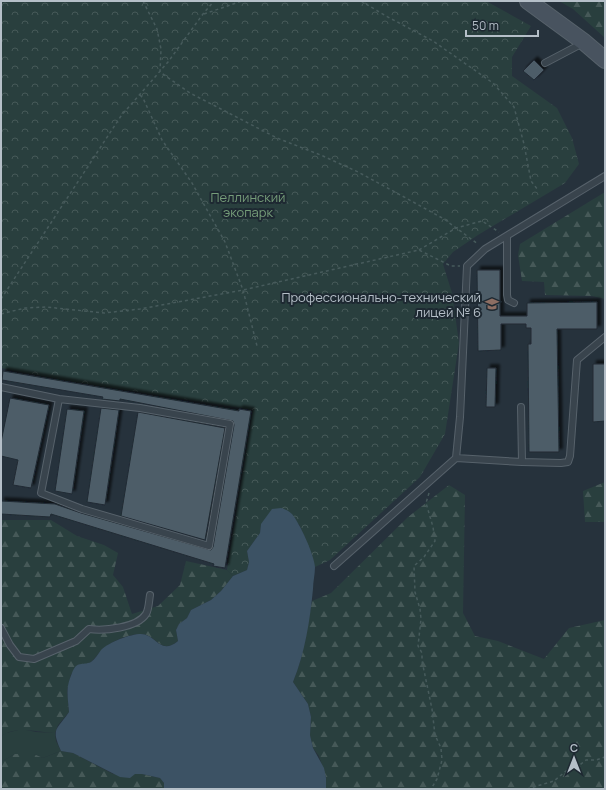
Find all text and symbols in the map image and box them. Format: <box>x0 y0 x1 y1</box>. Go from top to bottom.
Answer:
scale bar <box>466 12 538 38</box>
text: 50 m <box>472 17 499 34</box>
park label: Пеллинский экопарк <box>210 188 286 221</box>
place label: Профессионально-технический лицей № 6 <box>281 288 481 321</box>
school or university icon: Профессионально-технический лицей № 6 <box>484 296 500 312</box>
north arrow <box>554 738 594 778</box>
text: С <box>570 740 578 755</box>

